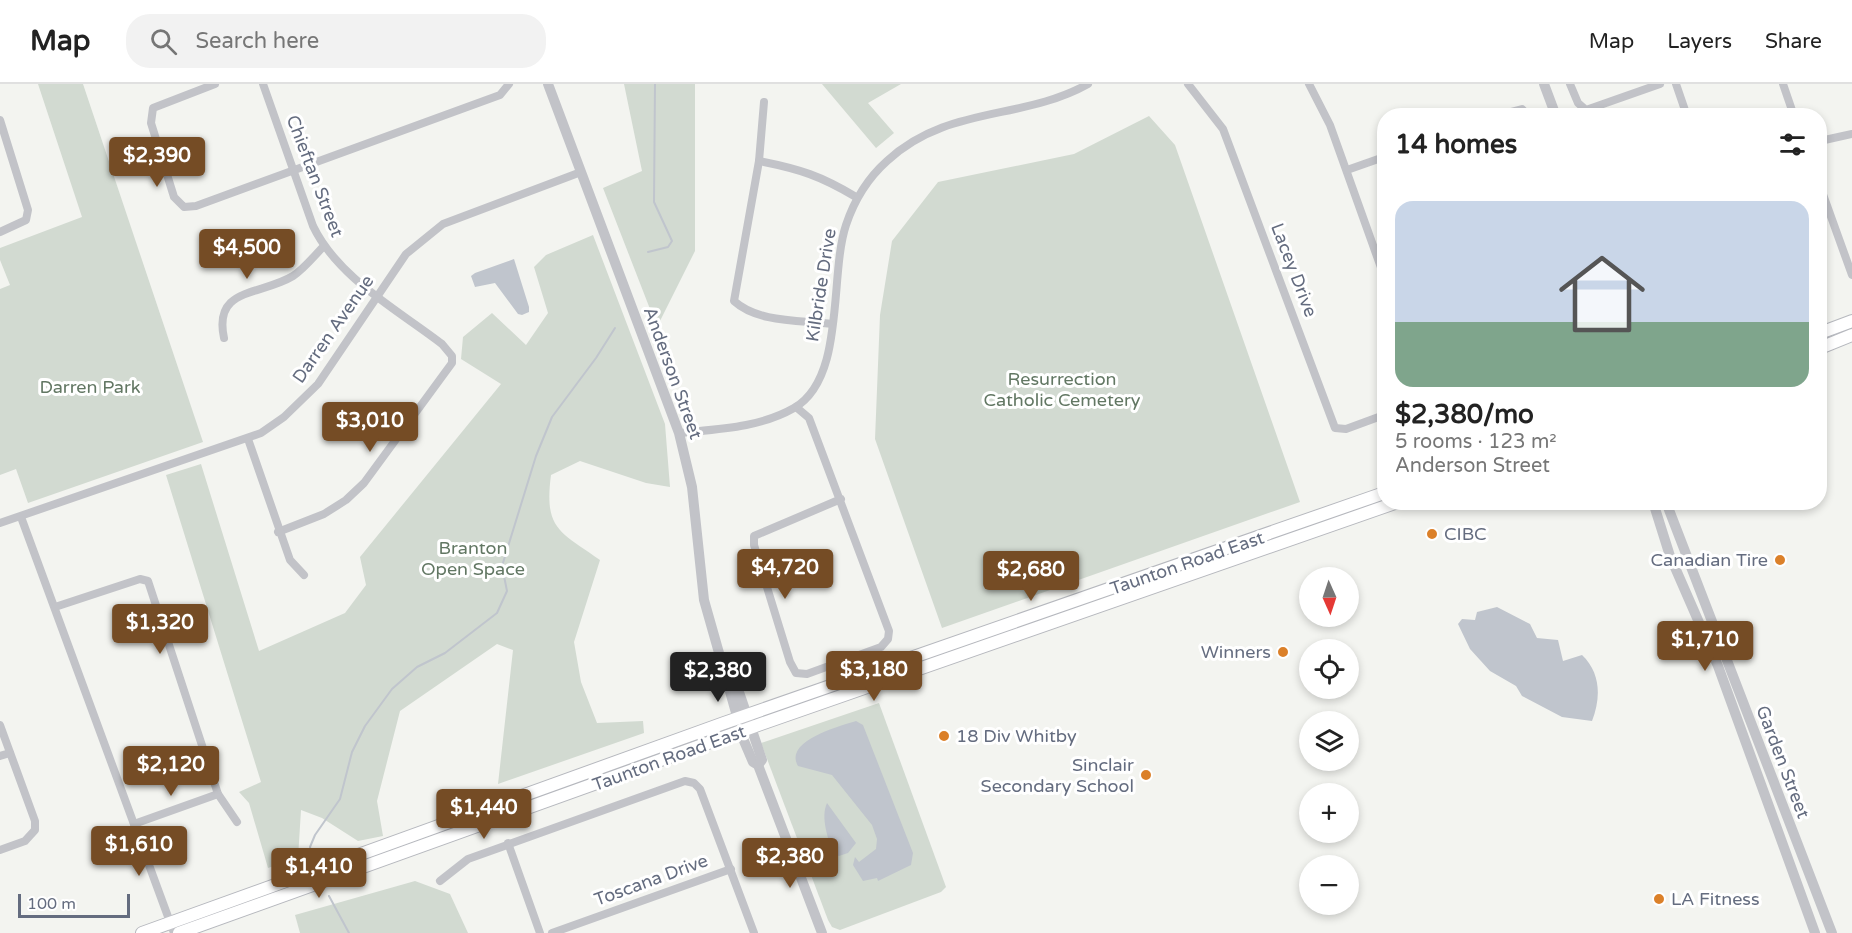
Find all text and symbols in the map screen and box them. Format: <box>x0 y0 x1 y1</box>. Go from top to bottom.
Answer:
search box <box>126 14 546 68</box>
text: Map <box>30 24 90 58</box>
icon: search <box>147 25 180 58</box>
text: Search here <box>195 28 319 54</box>
text: Map <box>1589 29 1634 54</box>
text: Layers <box>1667 29 1732 54</box>
text: Share <box>1765 29 1822 54</box>
street label: Chieftan Street <box>282 112 348 240</box>
icon: filters <box>1776 128 1809 161</box>
text: 14 homes <box>1395 129 1517 160</box>
pin: $2,390 <box>108 137 206 188</box>
text: $2,390 <box>123 144 191 168</box>
street label: Lacey Drive <box>1266 220 1322 320</box>
street label: Kilbride Drive <box>801 227 841 343</box>
pin: $4,500 <box>198 229 296 280</box>
text: $4,500 <box>213 236 281 260</box>
icon: home <box>1548 240 1656 348</box>
street label: Darren Avenue <box>288 271 378 387</box>
street label: Anderson Street <box>639 304 707 442</box>
park label: Resurrection Catholic Cemetery <box>983 368 1141 411</box>
park label: Darren Park <box>39 376 141 398</box>
text: $2,380/mo <box>1395 399 1534 430</box>
pin: $3,010 <box>321 402 419 453</box>
text: $3,010 <box>336 409 404 433</box>
text: 5 rooms · 123 m² <box>1395 430 1557 454</box>
text: Anderson Street <box>1395 454 1550 478</box>
place label: CIBC <box>1444 523 1487 545</box>
street label: Taunton Road East <box>1107 526 1267 600</box>
marker: CIBC <box>1425 527 1439 541</box>
park label: Branton Open Space <box>421 537 525 580</box>
pin: $4,720 <box>736 549 834 600</box>
place label: Canadian Tire <box>1651 549 1768 571</box>
pin: $2,680 <box>982 551 1080 602</box>
marker: Canadian Tire <box>1773 553 1787 567</box>
text: $4,720 <box>751 556 819 580</box>
text: $2,680 <box>997 558 1065 582</box>
north arrow <box>1299 567 1359 627</box>
map controls <box>1299 567 1359 915</box>
pin: $1,320 <box>111 604 209 655</box>
text: $1,320 <box>126 611 194 635</box>
pin: $1,710 <box>1656 621 1754 672</box>
text: $1,710 <box>1671 628 1739 652</box>
button: locate <box>1299 639 1359 699</box>
place label: Winners <box>1201 641 1271 663</box>
marker: Winners <box>1276 645 1290 659</box>
pin: $3,180 <box>825 651 923 702</box>
pin: $2,380 <box>669 652 767 703</box>
text: $3,180 <box>840 658 908 682</box>
text: $2,380 <box>684 659 752 683</box>
street label: Garden Street <box>1751 703 1815 822</box>
button: layers <box>1299 711 1359 771</box>
street label: Taunton Road East <box>589 720 749 796</box>
place label: 18 Div Whitby <box>956 725 1077 747</box>
marker: 18 Div Whitby <box>937 729 951 743</box>
pin: $2,120 <box>122 746 220 797</box>
text: $2,120 <box>137 753 205 777</box>
place label: Sinclair Secondary School <box>981 754 1134 797</box>
marker: Sinclair Secondary School <box>1139 768 1153 782</box>
button: + <box>1299 783 1359 843</box>
pin: $1,440 <box>435 789 533 840</box>
text: $1,440 <box>450 796 518 820</box>
pin: $1,610 <box>90 826 188 877</box>
text: $1,610 <box>105 833 173 857</box>
pin: $2,380 <box>741 838 839 889</box>
text: $2,380 <box>756 845 824 869</box>
pin: $1,410 <box>270 848 368 899</box>
street label: Toscana Drive <box>591 849 711 911</box>
text: $1,410 <box>285 855 353 879</box>
button: − <box>1299 855 1359 915</box>
place label: LA Fitness <box>1671 888 1760 910</box>
scale bar <box>18 891 130 918</box>
marker: LA Fitness <box>1652 892 1666 906</box>
text: 100 m <box>27 894 76 914</box>

